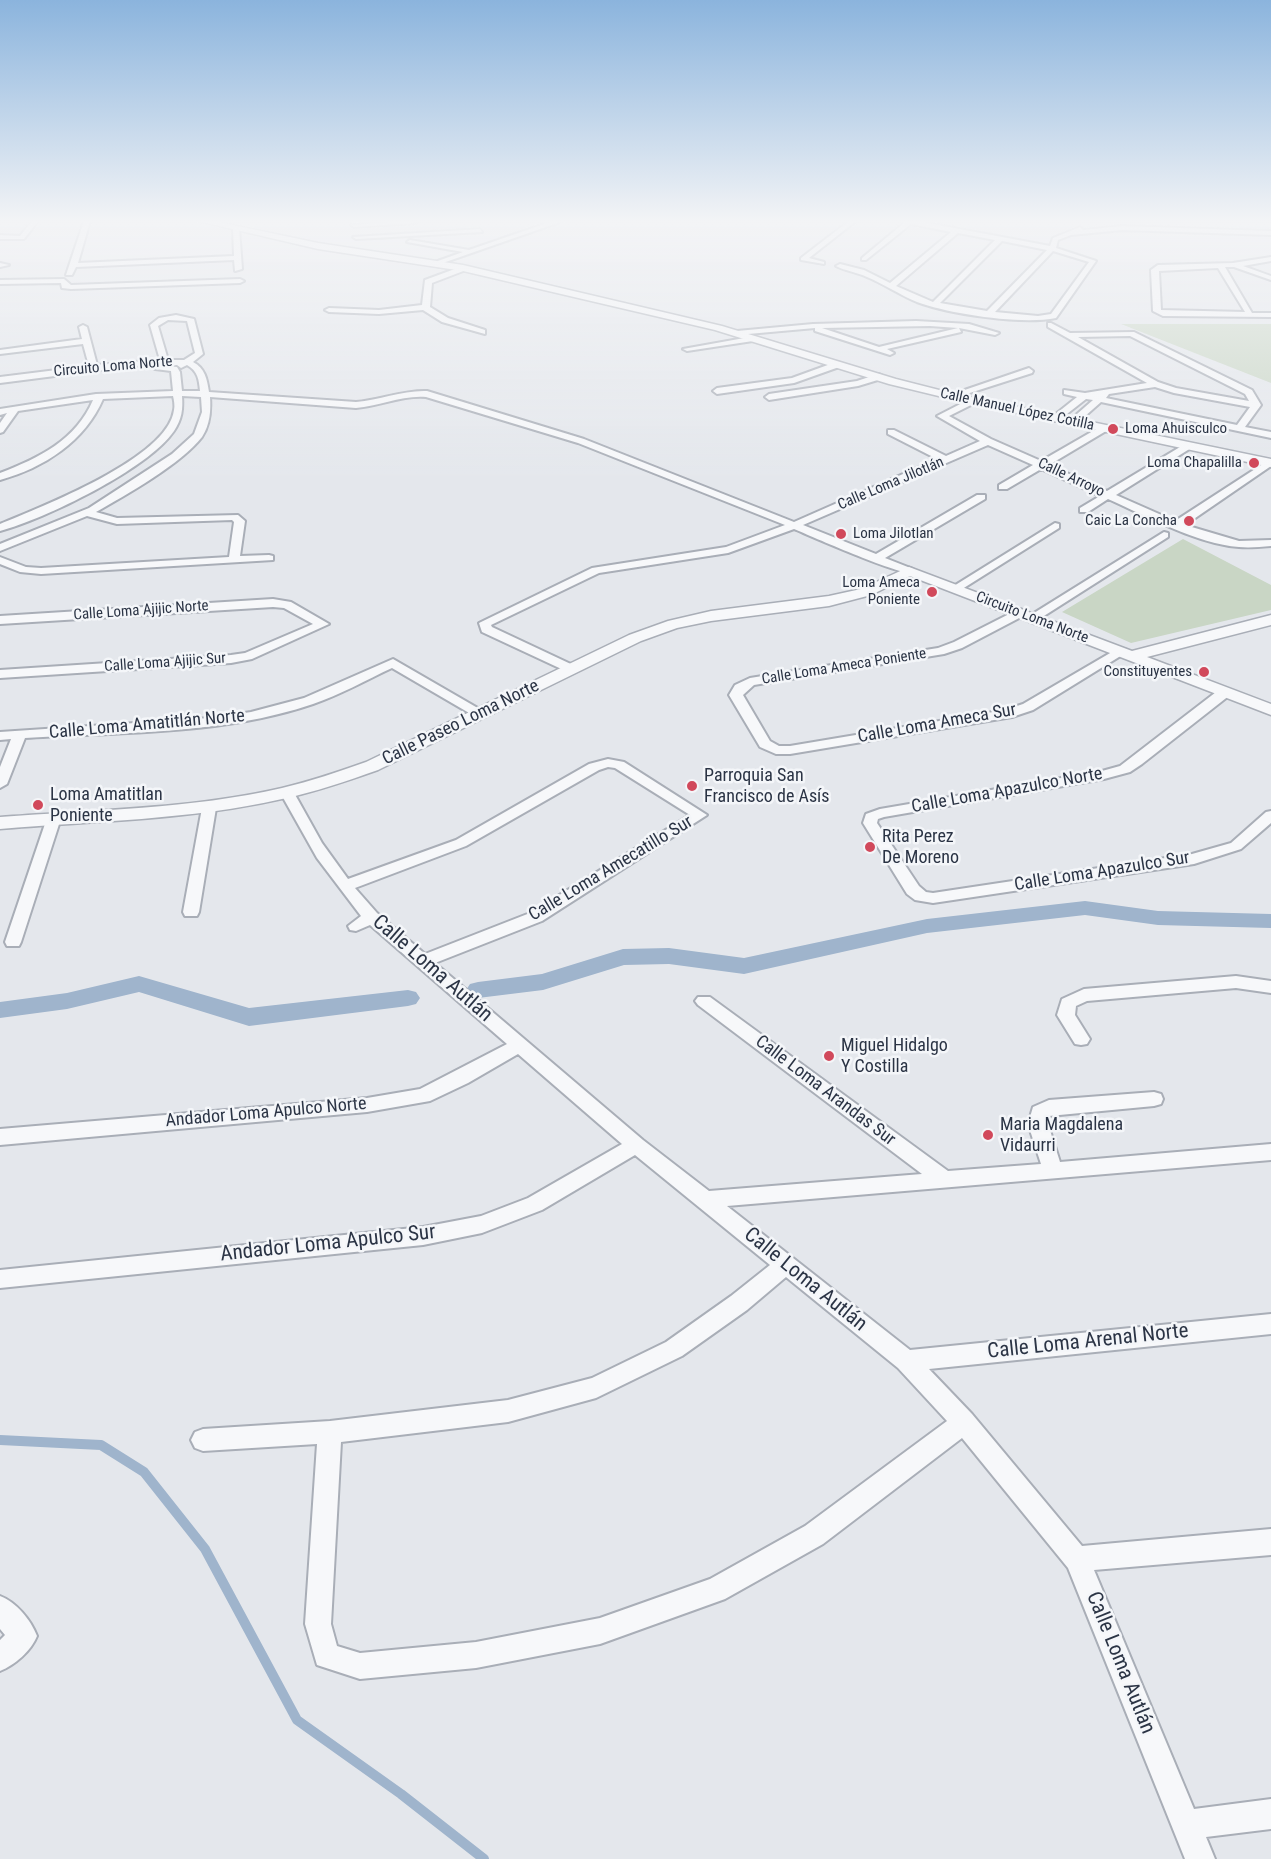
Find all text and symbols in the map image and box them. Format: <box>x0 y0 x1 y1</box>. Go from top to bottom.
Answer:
street label: Circuito Loma Norte <box>53 353 173 381</box>
street label: Calle Manuel López Cotilla <box>938 385 1096 435</box>
place label: Loma Ahuisculco <box>1125 420 1227 438</box>
marker: Loma Ahuisculco <box>1106 422 1120 436</box>
street label: Calle Loma Jilotlán <box>835 454 947 514</box>
place label: Loma Chapalilla <box>1147 454 1242 472</box>
street label: Calle Arroyo <box>1035 455 1107 501</box>
marker: Loma Chapalilla <box>1247 456 1261 470</box>
place label: Caic La Concha <box>1085 512 1177 530</box>
marker: Caic La Concha <box>1182 514 1196 528</box>
place label: Loma Jilotlan <box>853 525 934 543</box>
marker: Loma Jilotlan <box>834 527 848 541</box>
place label: Loma Ameca Poniente <box>842 574 920 609</box>
marker: Loma Ameca Poniente <box>925 585 939 599</box>
street label: Circuito Loma Norte <box>973 588 1091 648</box>
street label: Calle Loma Ajijic Norte <box>73 597 209 625</box>
street label: Calle Loma Ameca Poniente <box>760 645 928 689</box>
street label: Calle Loma Ajijic Sur <box>104 650 226 676</box>
place label: Constituyentes <box>1104 663 1192 681</box>
marker: Constituyentes <box>1197 665 1211 679</box>
street label: Calle Paseo Loma Norte <box>379 676 543 770</box>
street label: Calle Loma Ameca Sur <box>856 699 1018 749</box>
street label: Calle Loma Amatitlán Norte <box>48 706 246 744</box>
street label: Calle Loma Apazulco Norte <box>910 764 1104 818</box>
place label: Parroquia San Francisco de Asís <box>704 765 830 808</box>
marker: Parroquia San Francisco de Asís <box>685 779 699 793</box>
place label: Loma Amatitlan Poniente <box>50 784 163 826</box>
marker: Loma Amatitlan Poniente <box>31 798 45 812</box>
street label: Calle Loma Amecatillo Sur <box>525 812 697 926</box>
place label: Rita Perez De Moreno <box>882 826 959 868</box>
marker: Rita Perez De Moreno <box>863 840 877 854</box>
street label: Calle Loma Apazulco Sur <box>1013 847 1191 897</box>
street label: Calle Loma Autlán <box>367 910 497 1028</box>
street label: Calle Loma Arandas Sur <box>751 1031 899 1151</box>
place label: Miguel Hidalgo Y Costilla <box>841 1035 948 1078</box>
marker: Miguel Hidalgo Y Costilla <box>822 1049 836 1063</box>
street label: Andador Loma Apulco Norte <box>165 1093 367 1133</box>
place label: Maria Magdalena Vidaurri <box>1000 1114 1123 1156</box>
marker: Maria Magdalena Vidaurri <box>981 1128 995 1142</box>
street label: Andador Loma Apulco Sur <box>219 1220 437 1268</box>
street label: Calle Loma Autlán <box>738 1223 872 1337</box>
street label: Calle Loma Arenal Norte <box>986 1319 1190 1365</box>
street label: Calle Loma Autlán <box>1080 1588 1160 1738</box>

